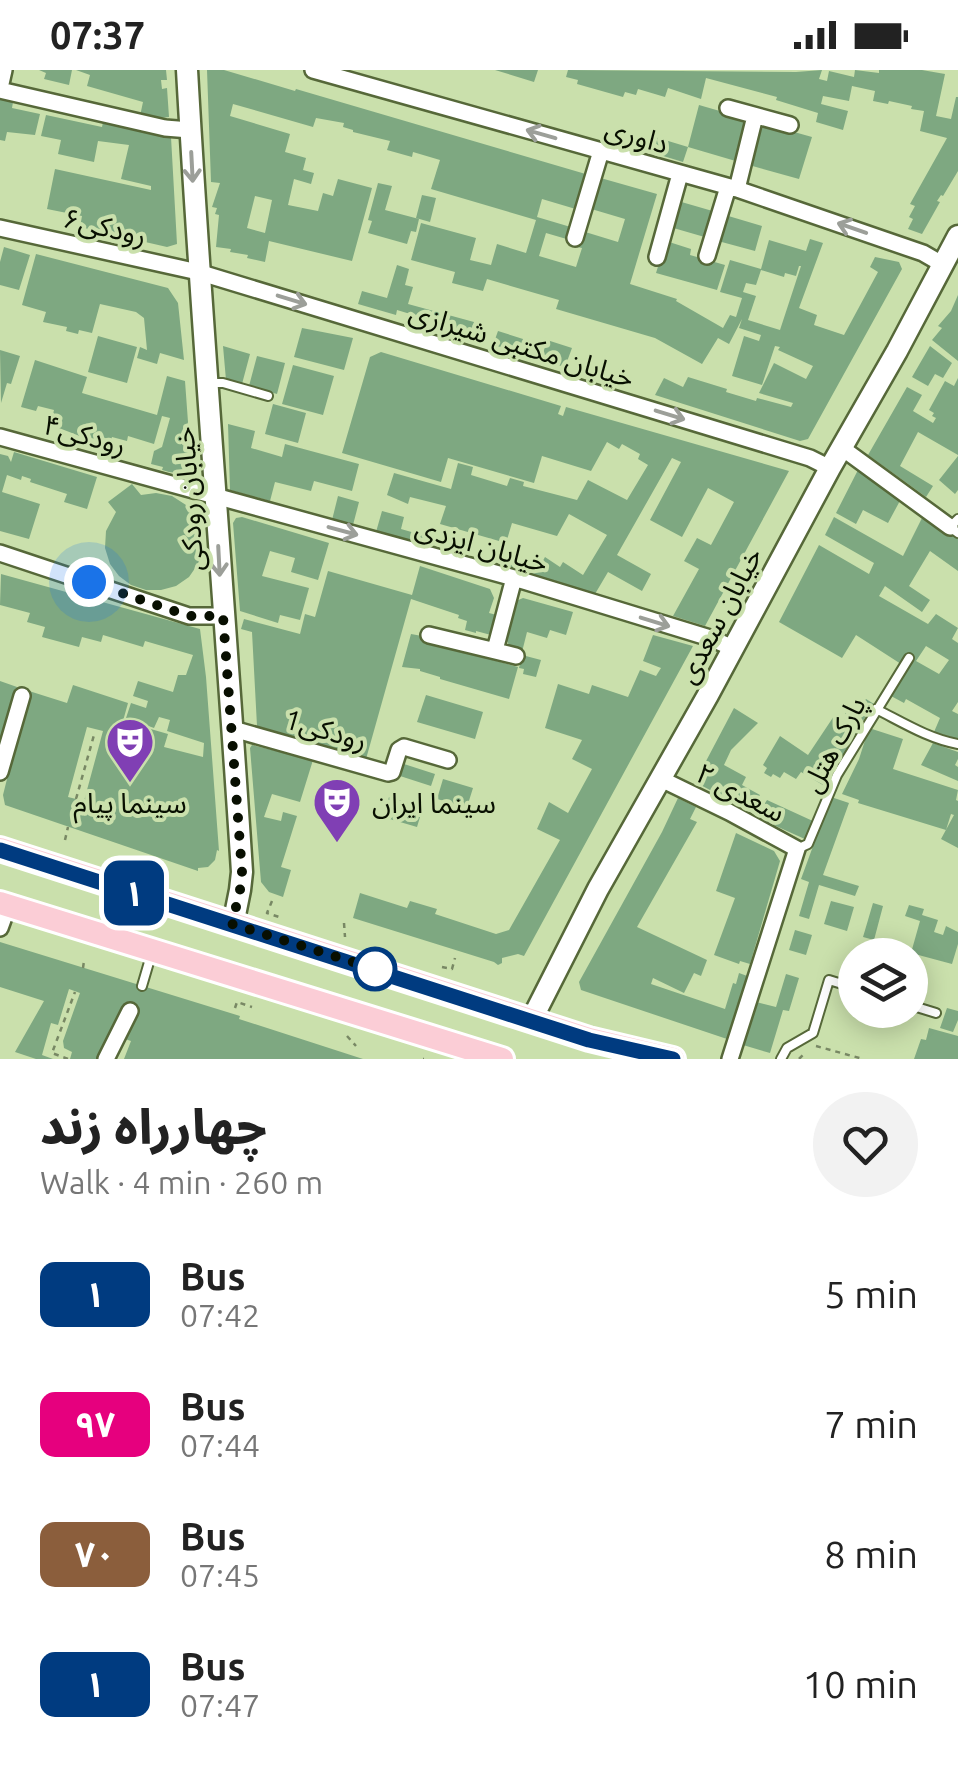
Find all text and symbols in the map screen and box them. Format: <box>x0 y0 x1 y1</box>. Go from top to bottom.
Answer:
text: 07:37 <box>50 14 145 56</box>
street label: داوری <box>601 111 672 161</box>
one-way arrow <box>526 124 557 142</box>
one-way arrow <box>183 151 202 183</box>
street label: رودکی۶ <box>60 201 150 253</box>
one-way arrow <box>836 218 868 236</box>
one-way arrow <box>275 293 307 311</box>
street label: خیابان مکتبی شیرازی <box>405 295 638 395</box>
one-way arrow <box>653 407 685 425</box>
street label: رودکی۴ <box>40 408 130 462</box>
street label: خیابان رودکی <box>167 426 211 572</box>
street label: خیابان ایزدی <box>412 510 552 580</box>
one-way arrow <box>327 523 358 542</box>
street label: خیابان سعدی <box>670 542 769 689</box>
one-way arrow <box>210 545 229 577</box>
your location <box>64 557 114 607</box>
one-way arrow <box>639 614 670 632</box>
street label: پارک هتل <box>795 691 874 799</box>
street label: 1رودکی <box>281 703 371 757</box>
theatre icon: سینما پیام <box>104 716 156 784</box>
street label: سعدی ۲ <box>691 757 790 828</box>
theatre icon: سینما ایران <box>311 776 363 844</box>
place label: سینما پیام <box>73 787 187 824</box>
place label: سینما ایران <box>372 787 496 820</box>
line badge: ۱ <box>102 860 166 926</box>
text: ۱ <box>124 873 144 913</box>
map controls <box>838 938 928 1028</box>
button: layers <box>838 938 928 1028</box>
unlabelled marker <box>354 948 396 990</box>
button: heart <box>813 1092 918 1197</box>
text: چهارراه زند <box>40 1099 267 1153</box>
text: Walk · 4 min · 260 m <box>40 1164 323 1200</box>
text: Bus <box>180 1255 245 1297</box>
text: 5 min <box>824 1273 918 1315</box>
text: ۱ <box>85 1274 105 1314</box>
text: 07:42 <box>180 1297 260 1333</box>
text: Bus <box>180 1385 245 1427</box>
text: 7 min <box>824 1403 918 1445</box>
text: ۹۷ <box>75 1404 115 1444</box>
text: 07:44 <box>180 1427 260 1463</box>
text: Bus <box>180 1515 245 1557</box>
text: 8 min <box>824 1533 918 1575</box>
text: ۷۰ <box>75 1534 115 1574</box>
text: 07:45 <box>180 1557 260 1593</box>
text: Bus <box>180 1645 245 1687</box>
text: 10 min <box>803 1663 918 1705</box>
text: ۱ <box>85 1664 105 1704</box>
text: 07:47 <box>180 1687 260 1723</box>

